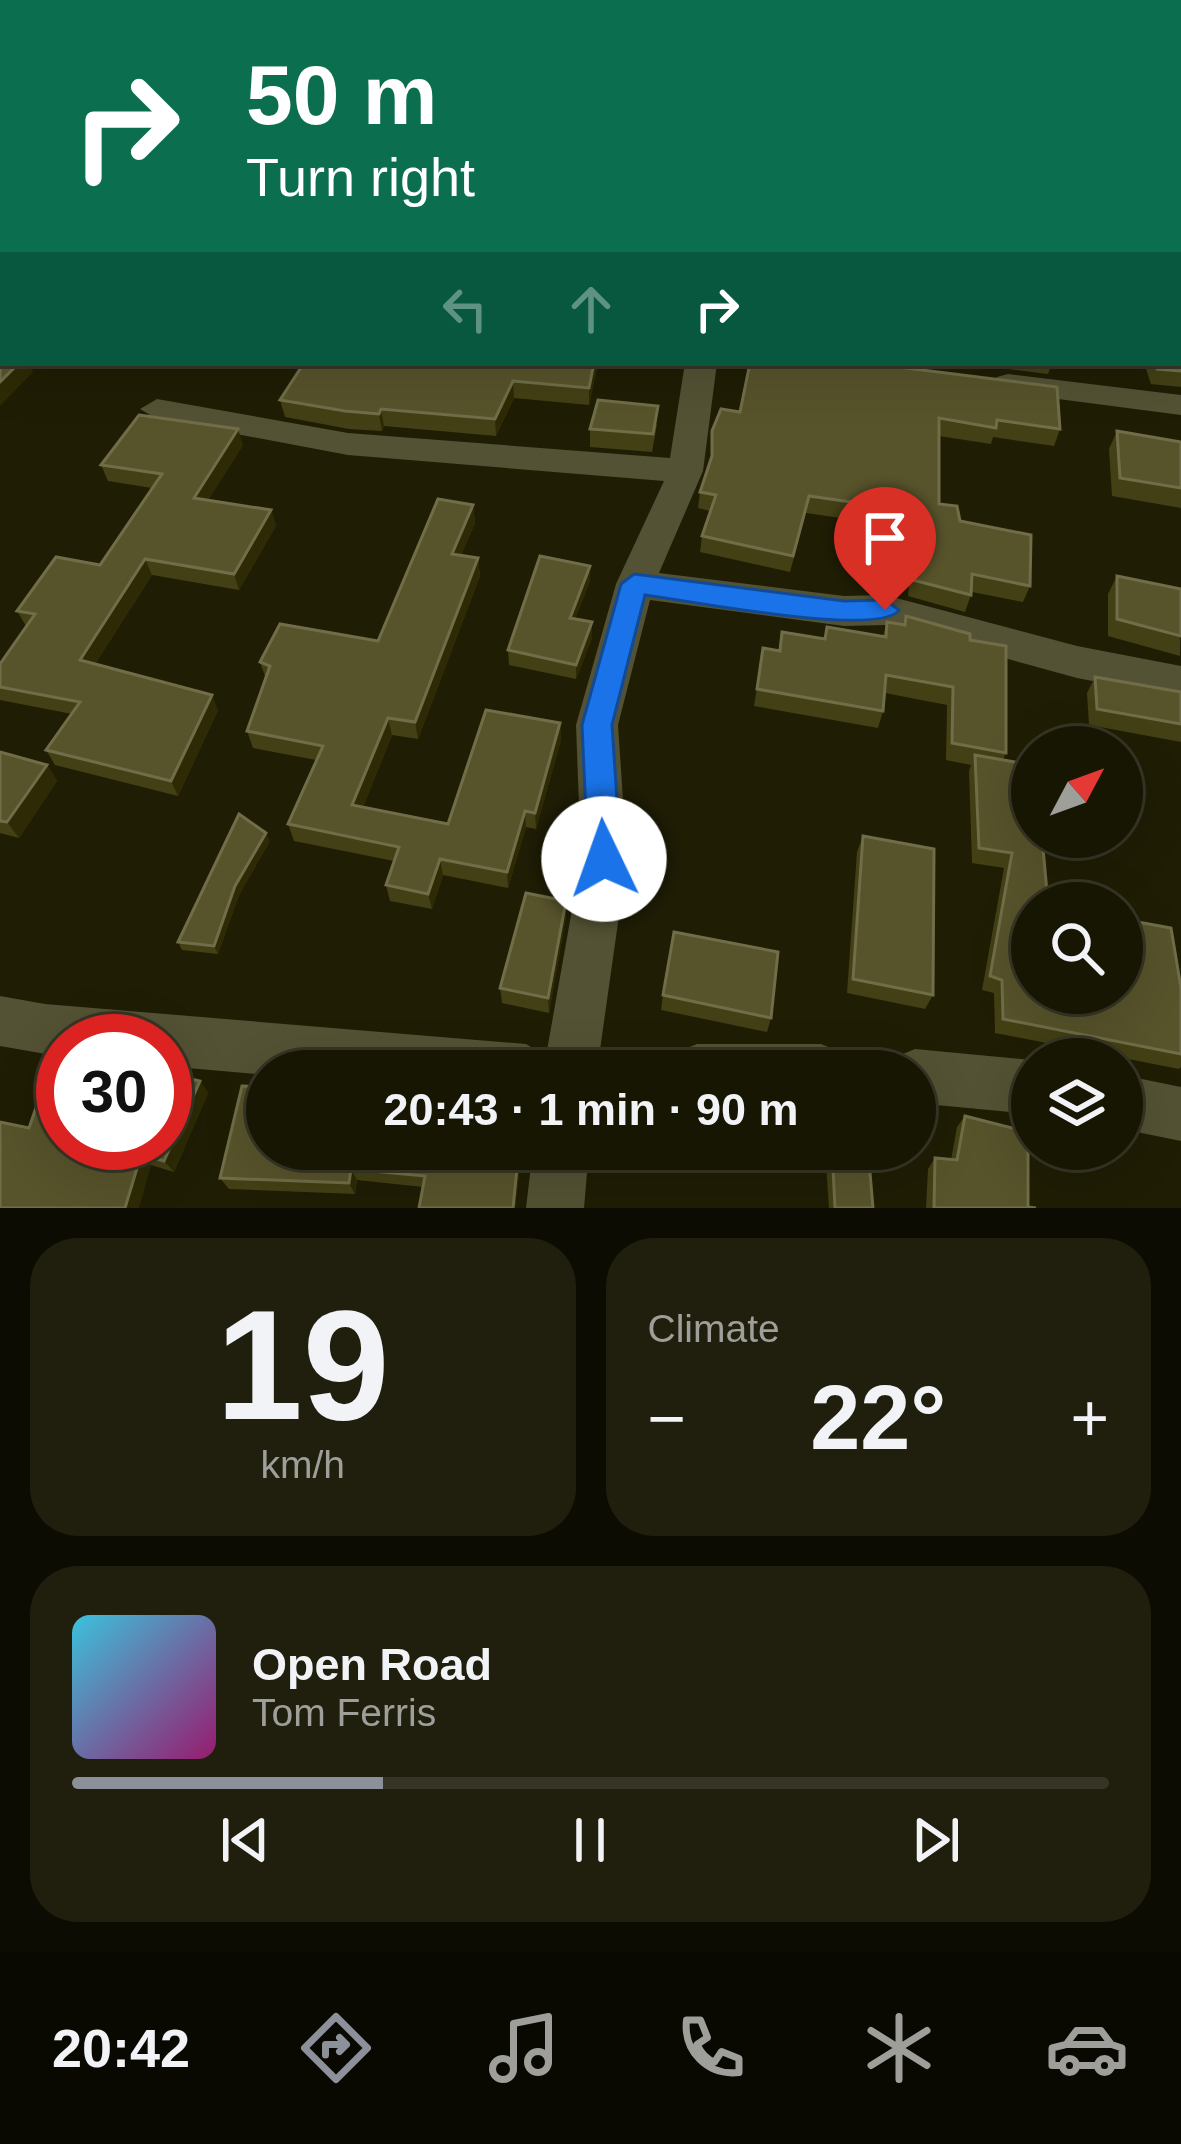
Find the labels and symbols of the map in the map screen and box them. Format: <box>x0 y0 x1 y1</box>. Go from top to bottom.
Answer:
pin <box>834 487 936 610</box>
north arrow <box>1011 726 1143 858</box>
position arrow <box>541 796 667 922</box>
speed limit sign: 30 <box>36 1014 192 1170</box>

